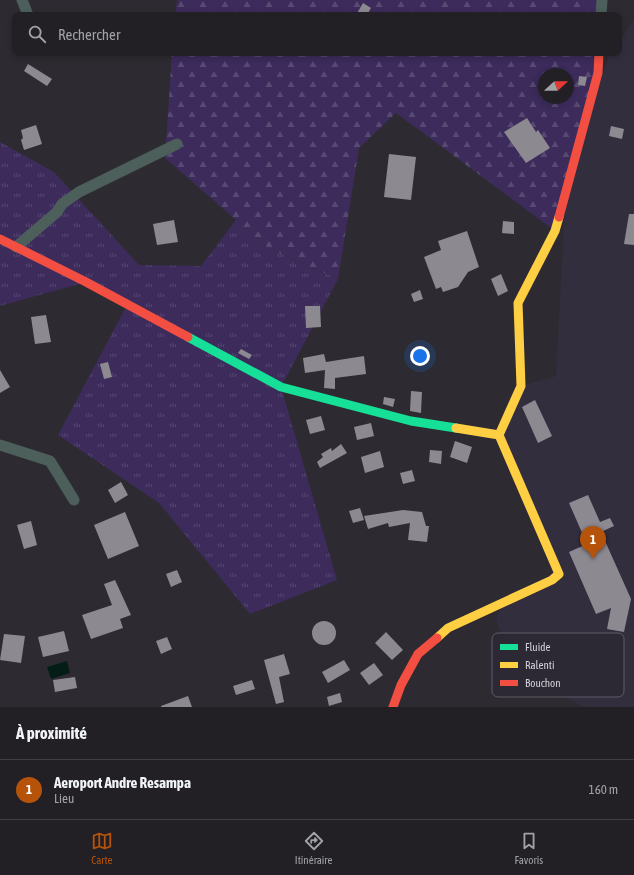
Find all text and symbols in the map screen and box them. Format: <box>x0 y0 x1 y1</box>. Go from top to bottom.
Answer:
search box <box>12 12 622 56</box>
icon: search <box>26 23 48 45</box>
text: Rechercher <box>58 26 120 43</box>
north arrow <box>538 68 574 104</box>
your location <box>410 346 430 366</box>
pin: 1 <box>580 526 606 559</box>
legend <box>492 633 624 697</box>
text: Fluide <box>525 641 550 653</box>
text: Ralenti <box>525 659 554 671</box>
text: Bouchon <box>525 677 561 689</box>
text: À proximité <box>16 723 87 743</box>
text: Aeroport Andre Resampa <box>54 774 191 791</box>
text: 1 <box>26 782 32 797</box>
text: 160 m <box>589 782 618 797</box>
text: Lieu <box>54 791 74 806</box>
tab: Carte <box>91 830 113 866</box>
tab: Itinéraire <box>295 830 333 866</box>
tab: Favoris <box>514 830 543 866</box>

